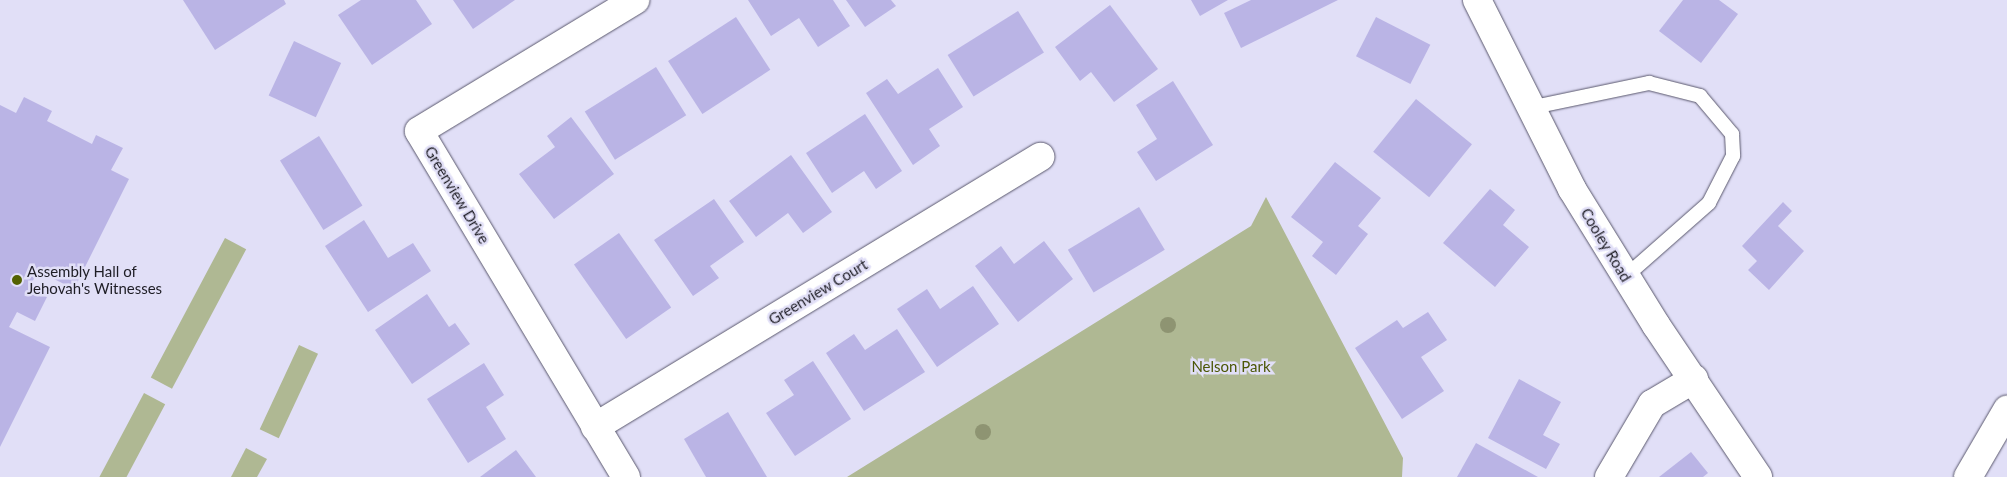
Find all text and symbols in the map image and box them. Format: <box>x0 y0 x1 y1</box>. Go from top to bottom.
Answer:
street label: Greenview Drive <box>421 143 493 247</box>
street label: Cooley Road <box>1577 205 1635 285</box>
street label: Greenview Court <box>765 255 871 329</box>
place label: Assembly Hall of Jehovah's Witnesses <box>27 262 162 297</box>
marker: Assembly Hall of Jehovah's Witnesses <box>11 274 23 286</box>
park label: Nelson Park <box>1191 358 1271 376</box>

